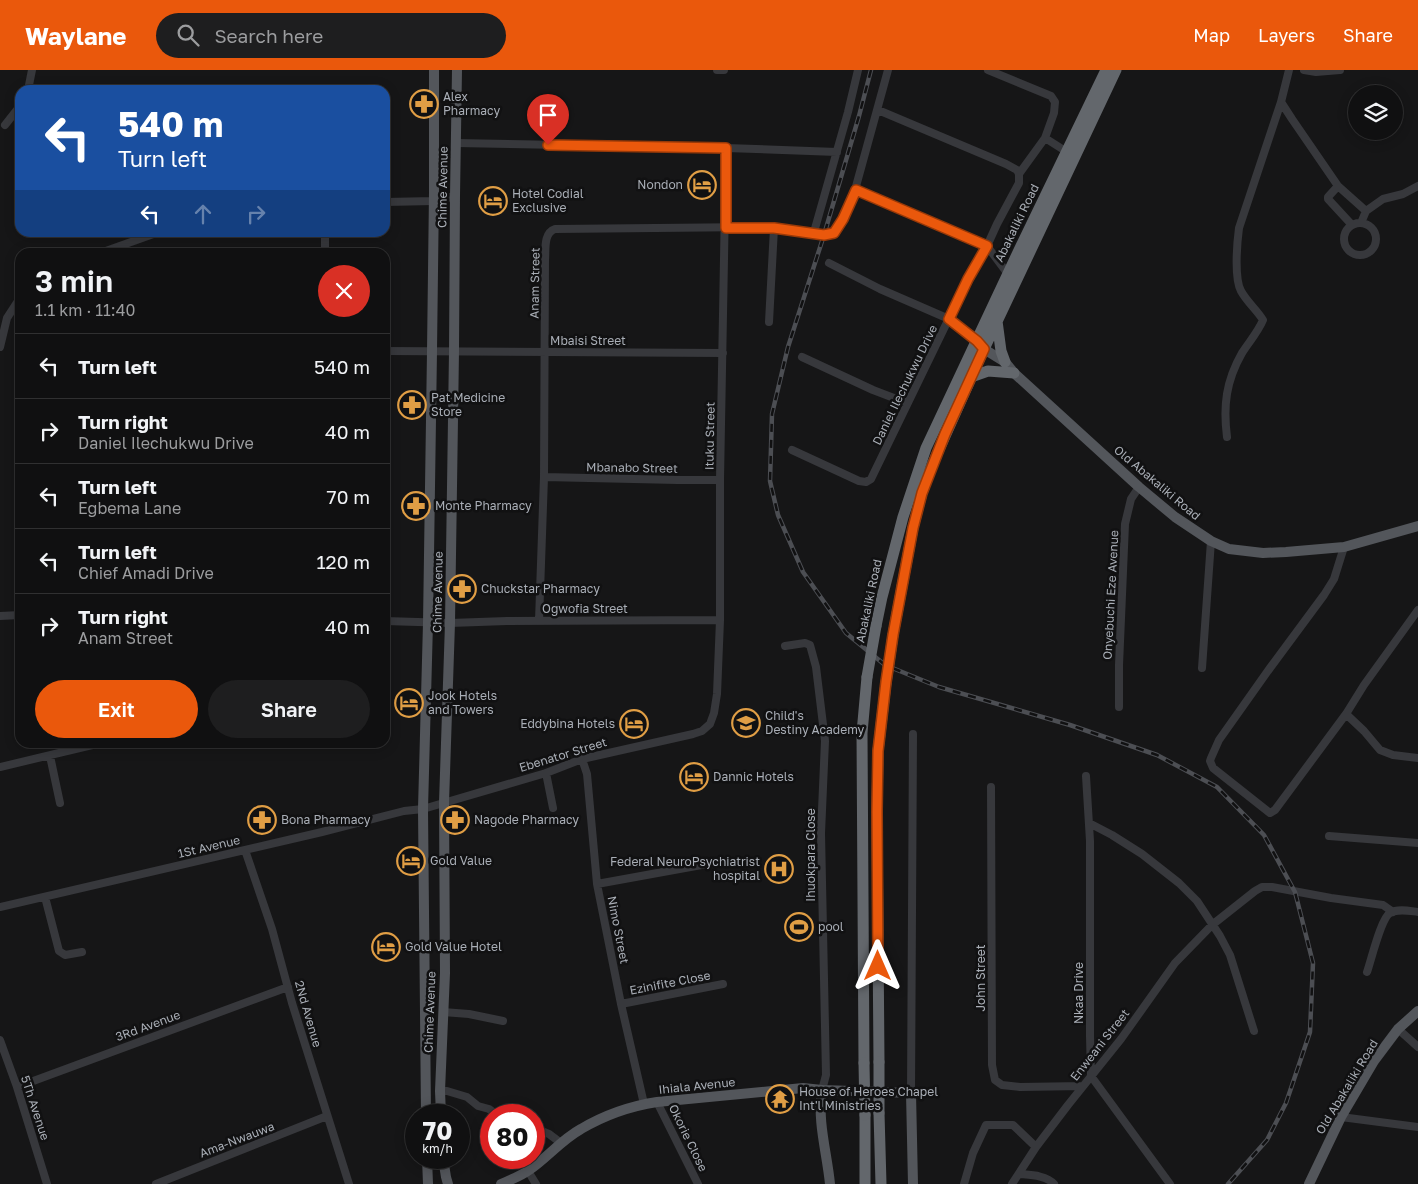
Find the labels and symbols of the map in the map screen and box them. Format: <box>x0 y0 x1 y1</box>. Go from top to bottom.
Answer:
pharmacy icon: Alex Pharmacy <box>409 89 439 119</box>
place label: Alex Pharmacy <box>443 89 500 118</box>
pin <box>527 94 569 145</box>
street label: Chime Avenue <box>434 146 451 228</box>
hotel icon: Nondon <box>687 170 717 200</box>
place label: Nondon <box>637 177 683 192</box>
street label: Abakaliki Road <box>991 181 1042 264</box>
hotel icon: Hotel Codial Exclusive <box>478 186 508 216</box>
place label: Hotel Codial Exclusive <box>512 186 584 215</box>
street label: Anam Street <box>526 247 543 319</box>
street label: Daniel Ilechukwu Drive <box>869 322 940 447</box>
street label: Mbaisi Street <box>550 333 626 348</box>
pharmacy icon: Pat Medicine Store <box>397 390 427 420</box>
place label: Pat Medicine Store <box>431 390 505 419</box>
street label: Ituku Street <box>701 401 718 470</box>
street label: Old Abakaliki Road <box>1111 442 1204 523</box>
street label: Mbanabo Street <box>586 459 678 476</box>
pharmacy icon: Monte Pharmacy <box>401 491 431 521</box>
place label: Monte Pharmacy <box>435 498 532 513</box>
street label: Onyebuchi Eze Avenue <box>1100 530 1121 660</box>
street label: Chime Avenue <box>429 551 446 633</box>
street label: Abakaliki Road <box>852 558 885 644</box>
pharmacy icon: Chuckstar Pharmacy <box>447 574 477 604</box>
place label: Chuckstar Pharmacy <box>481 581 600 596</box>
street label: Ogwofia Street <box>542 601 628 616</box>
hotel icon: Jook Hotels and Towers <box>394 688 424 718</box>
place label: Jook Hotels and Towers <box>428 688 497 717</box>
school or university icon: Child's Destiny Academy <box>731 708 761 738</box>
place label: Child's Destiny Academy <box>765 708 865 737</box>
hotel icon: Eddybina Hotels <box>619 709 649 739</box>
place label: Eddybina Hotels <box>520 716 615 731</box>
street label: Ebenator Street <box>517 734 609 775</box>
hotel icon: Dannic Hotels <box>679 762 709 792</box>
place label: Dannic Hotels <box>713 769 794 784</box>
pharmacy icon: Bona Pharmacy <box>247 805 277 835</box>
pharmacy icon: Nagode Pharmacy <box>440 805 470 835</box>
street label: Ihuokpara Close <box>803 808 818 902</box>
place label: Bona Pharmacy <box>281 812 371 827</box>
place label: Nagode Pharmacy <box>474 812 579 827</box>
street label: 1St Avenue <box>176 832 242 861</box>
hotel icon: Gold Value <box>396 846 426 876</box>
place label: Gold Value <box>430 853 492 868</box>
place label: Federal NeuroPsychiatrist hospital <box>610 854 760 883</box>
hospital icon: Federal NeuroPsychiatrist hospital <box>764 854 794 884</box>
street label: Nimo Street <box>605 895 632 965</box>
sports icon: pool <box>784 912 814 942</box>
place label: pool <box>818 919 844 934</box>
hotel icon: Gold Value Hotel <box>371 932 401 962</box>
place label: Gold Value Hotel <box>405 939 502 954</box>
position arrow <box>851 939 903 991</box>
street label: John Street <box>973 944 988 1012</box>
street label: Nkaa Drive <box>1071 962 1086 1024</box>
street label: Ezinifite Close <box>628 967 712 998</box>
street label: Chime Avenue <box>421 971 438 1053</box>
street label: 2Nd Avenue <box>292 979 325 1049</box>
street label: Enweani Street <box>1067 1006 1132 1084</box>
street label: 3Rd Avenue <box>113 1007 182 1044</box>
street label: Old Abakaliki Road <box>1312 1037 1381 1137</box>
street label: 5Th Avenue <box>18 1074 53 1142</box>
street label: Ihiala Avenue <box>658 1074 736 1097</box>
temple icon: House of Heroes Chapel Int'l Ministries <box>765 1084 795 1114</box>
place label: House of Heroes Chapel Int'l Ministries <box>799 1084 938 1113</box>
street label: Okorie Close <box>666 1102 711 1174</box>
speed limit sign: 80 <box>480 1104 545 1169</box>
street label: Ama-Nwauwa <box>197 1118 276 1161</box>

